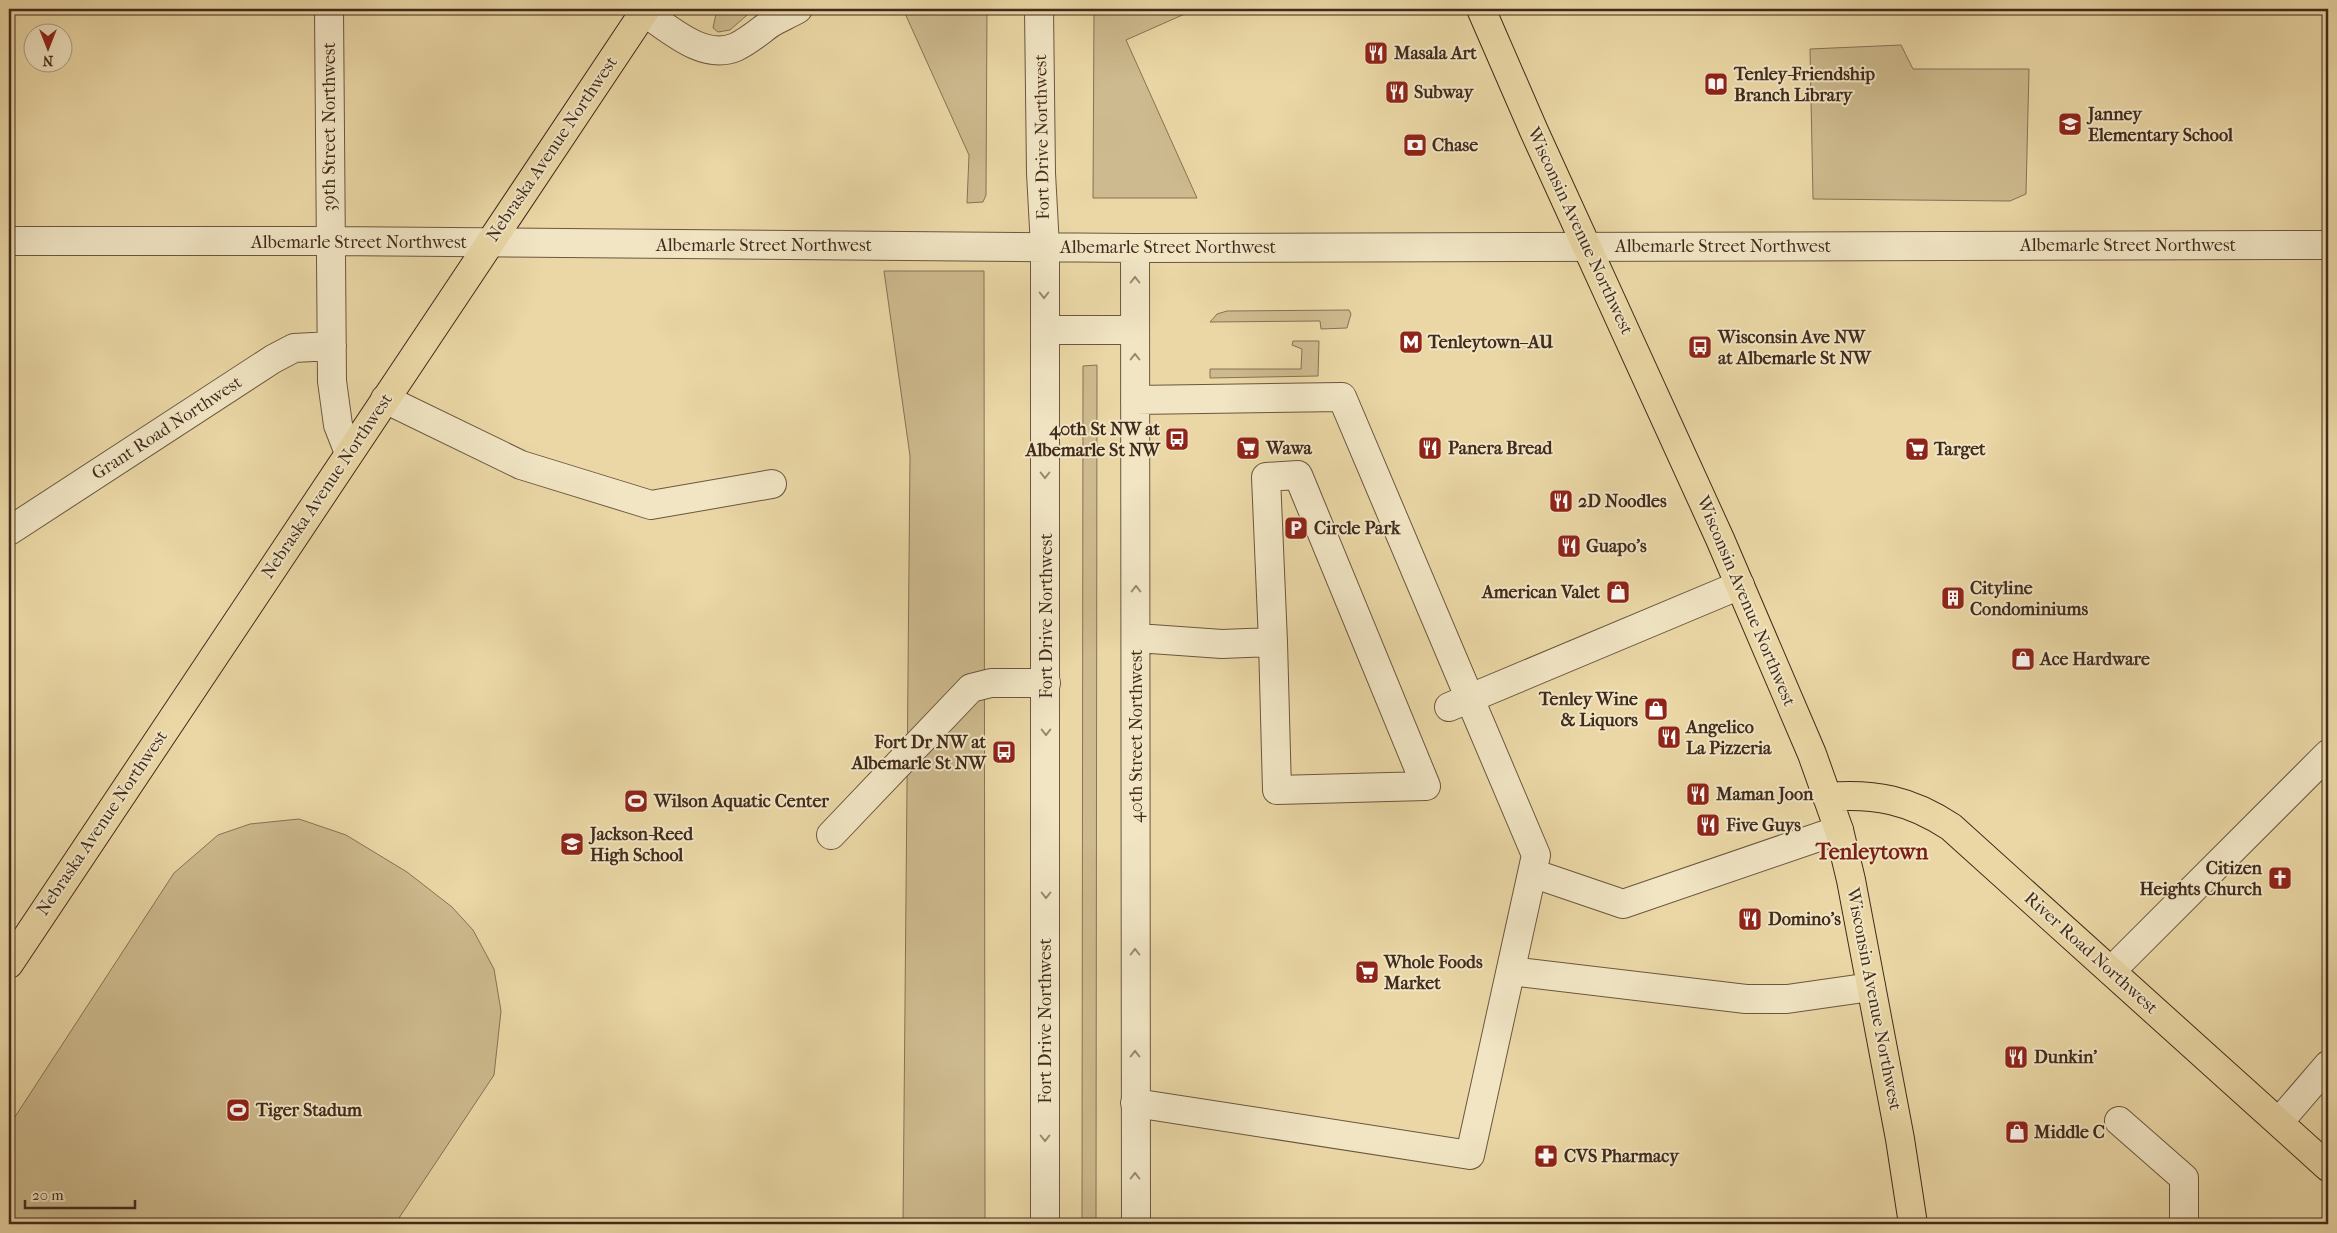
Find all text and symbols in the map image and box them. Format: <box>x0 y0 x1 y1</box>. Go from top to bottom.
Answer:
north arrow <box>22 22 72 72</box>
restaurant icon: Masala Art <box>1363 40 1389 66</box>
street label: 39th Street Northwest <box>319 42 340 212</box>
place label: Masala Art <box>1393 43 1477 64</box>
text: N <box>42 52 53 69</box>
street label: Nebraska Avenue Northwest <box>482 52 622 246</box>
street label: Fort Drive Northwest <box>1030 53 1054 220</box>
place label: Tenley-Friendship Branch Library <box>1733 64 1875 106</box>
library icon: Tenley-Friendship Branch Library <box>1703 71 1729 97</box>
restaurant icon: Subway <box>1384 79 1410 105</box>
place label: Subway <box>1414 82 1475 103</box>
place label: Janney Elementary School <box>2086 104 2234 146</box>
school or university icon: Janney Elementary School <box>2057 111 2083 137</box>
street label: Wisconsin Avenue Northwest <box>1522 123 1638 339</box>
bank icon: Chase <box>1402 132 1428 158</box>
place label: Chase <box>1432 135 1478 156</box>
street label: Albemarle Street Northwest <box>250 232 468 253</box>
street label: Albemarle Street Northwest <box>655 235 873 256</box>
street label: Albemarle Street Northwest <box>2019 235 2237 256</box>
street label: Albemarle Street Northwest <box>1614 236 1832 257</box>
street label: Albemarle Street Northwest <box>1059 237 1277 258</box>
one-way arrow <box>1130 275 1140 283</box>
one-way arrow <box>1039 292 1050 300</box>
place label: Wisconsin Ave NW at Albemarle St NW <box>1717 327 1872 369</box>
metro station icon: Tenleytown–AU <box>1398 329 1424 355</box>
place label: Tenleytown–AU <box>1427 332 1554 353</box>
bus stop icon: Wisconsin Ave NW at Albemarle St NW <box>1687 334 1713 360</box>
one-way arrow <box>1130 352 1140 360</box>
street label: Grant Road Northwest <box>88 371 246 484</box>
street label: Nebraska Avenue Northwest <box>257 389 397 583</box>
place label: 40th St NW at Albemarle St NW <box>1025 419 1161 461</box>
bus stop icon: 40th St NW at Albemarle St NW <box>1164 426 1190 452</box>
supermarket icon: Wawa <box>1235 435 1261 461</box>
restaurant icon: Panera Bread <box>1417 435 1443 461</box>
supermarket icon: Target <box>1904 436 1930 462</box>
place label: Wawa <box>1265 438 1313 459</box>
place label: Panera Bread <box>1448 438 1554 459</box>
place label: Target <box>1933 439 1986 460</box>
one-way arrow <box>1040 472 1050 480</box>
restaurant icon: 2D Noodles <box>1548 488 1574 514</box>
place label: 2D Noodles <box>1578 491 1667 512</box>
street label: Wisconsin Avenue Northwest <box>1692 492 1800 710</box>
parking icon: Circle Park <box>1283 515 1309 541</box>
place label: Circle Park <box>1314 518 1401 539</box>
street label: Fort Drive Northwest <box>1036 533 1057 699</box>
restaurant icon: Guapo's <box>1556 533 1582 559</box>
place label: Guapo's <box>1586 536 1647 557</box>
place label: Cityline Condominiums <box>1970 578 2088 620</box>
shop icon: American Valet <box>1605 579 1631 605</box>
place label: American Valet <box>1481 582 1601 603</box>
one-way arrow <box>1131 585 1141 592</box>
building icon: Cityline Condominiums <box>1940 585 1966 611</box>
shop icon: Ace Hardware <box>2010 646 2036 672</box>
street label: 40th Street Northwest <box>1126 649 1147 823</box>
place label: Ace Hardware <box>2039 649 2150 670</box>
place label: Tenley Wine & Liquors <box>1538 689 1638 731</box>
shop icon: Tenley Wine & Liquors <box>1643 696 1669 722</box>
place label: Angelico La Pizzeria <box>1685 717 1772 759</box>
restaurant icon: Angelico La Pizzeria <box>1656 724 1682 750</box>
street label: Nebraska Avenue Northwest <box>32 726 172 920</box>
one-way arrow <box>1041 728 1051 736</box>
place label: Fort Dr NW at Albemarle St NW <box>851 732 987 774</box>
bus stop icon: Fort Dr NW at Albemarle St NW <box>991 739 1017 765</box>
restaurant icon: Maman Joon <box>1685 781 1711 807</box>
place label: Maman Joon <box>1715 784 1814 805</box>
sports icon: Wilson Aquatic Center <box>623 788 649 814</box>
place label: Wilson Aquatic Center <box>653 791 829 812</box>
restaurant icon: Five Guys <box>1695 812 1721 838</box>
place label: Five Guys <box>1725 815 1801 836</box>
place label: Jackson-Reed High School <box>588 824 694 866</box>
school or university icon: Jackson-Reed High School <box>559 831 585 857</box>
district label: Tenleytown <box>1815 839 1929 865</box>
place label: Citizen Heights Church <box>2140 858 2263 900</box>
church icon: Citizen Heights Church <box>2267 865 2293 891</box>
street label: Wisconsin Avenue Northwest <box>1842 885 1906 1113</box>
street label: River Road Northwest <box>2020 888 2162 1019</box>
one-way arrow <box>1040 891 1051 899</box>
restaurant icon: Domino's <box>1737 906 1763 932</box>
place label: Domino's <box>1768 909 1841 930</box>
street label: Fort Drive Northwest <box>1035 938 1056 1104</box>
one-way arrow <box>1130 948 1141 956</box>
place label: Whole Foods Market <box>1383 952 1483 994</box>
supermarket icon: Whole Foods Market <box>1354 959 1380 985</box>
restaurant icon: Dunkin' <box>2003 1044 2029 1070</box>
place label: Dunkin' <box>2034 1047 2097 1068</box>
one-way arrow <box>1130 1050 1140 1058</box>
sports icon: Tiger Stadum <box>225 1097 251 1123</box>
place label: Tiger Stadum <box>255 1100 363 1121</box>
shop icon: Middle C <box>2004 1119 2030 1145</box>
place label: Middle C <box>2033 1122 2105 1143</box>
one-way arrow <box>1040 1134 1050 1142</box>
pharmacy icon: CVS Pharmacy <box>1533 1143 1559 1169</box>
place label: CVS Pharmacy <box>1564 1146 1680 1167</box>
one-way arrow <box>1130 1171 1140 1179</box>
scale bar <box>25 1178 135 1210</box>
text: 20 m <box>32 1186 64 1204</box>

